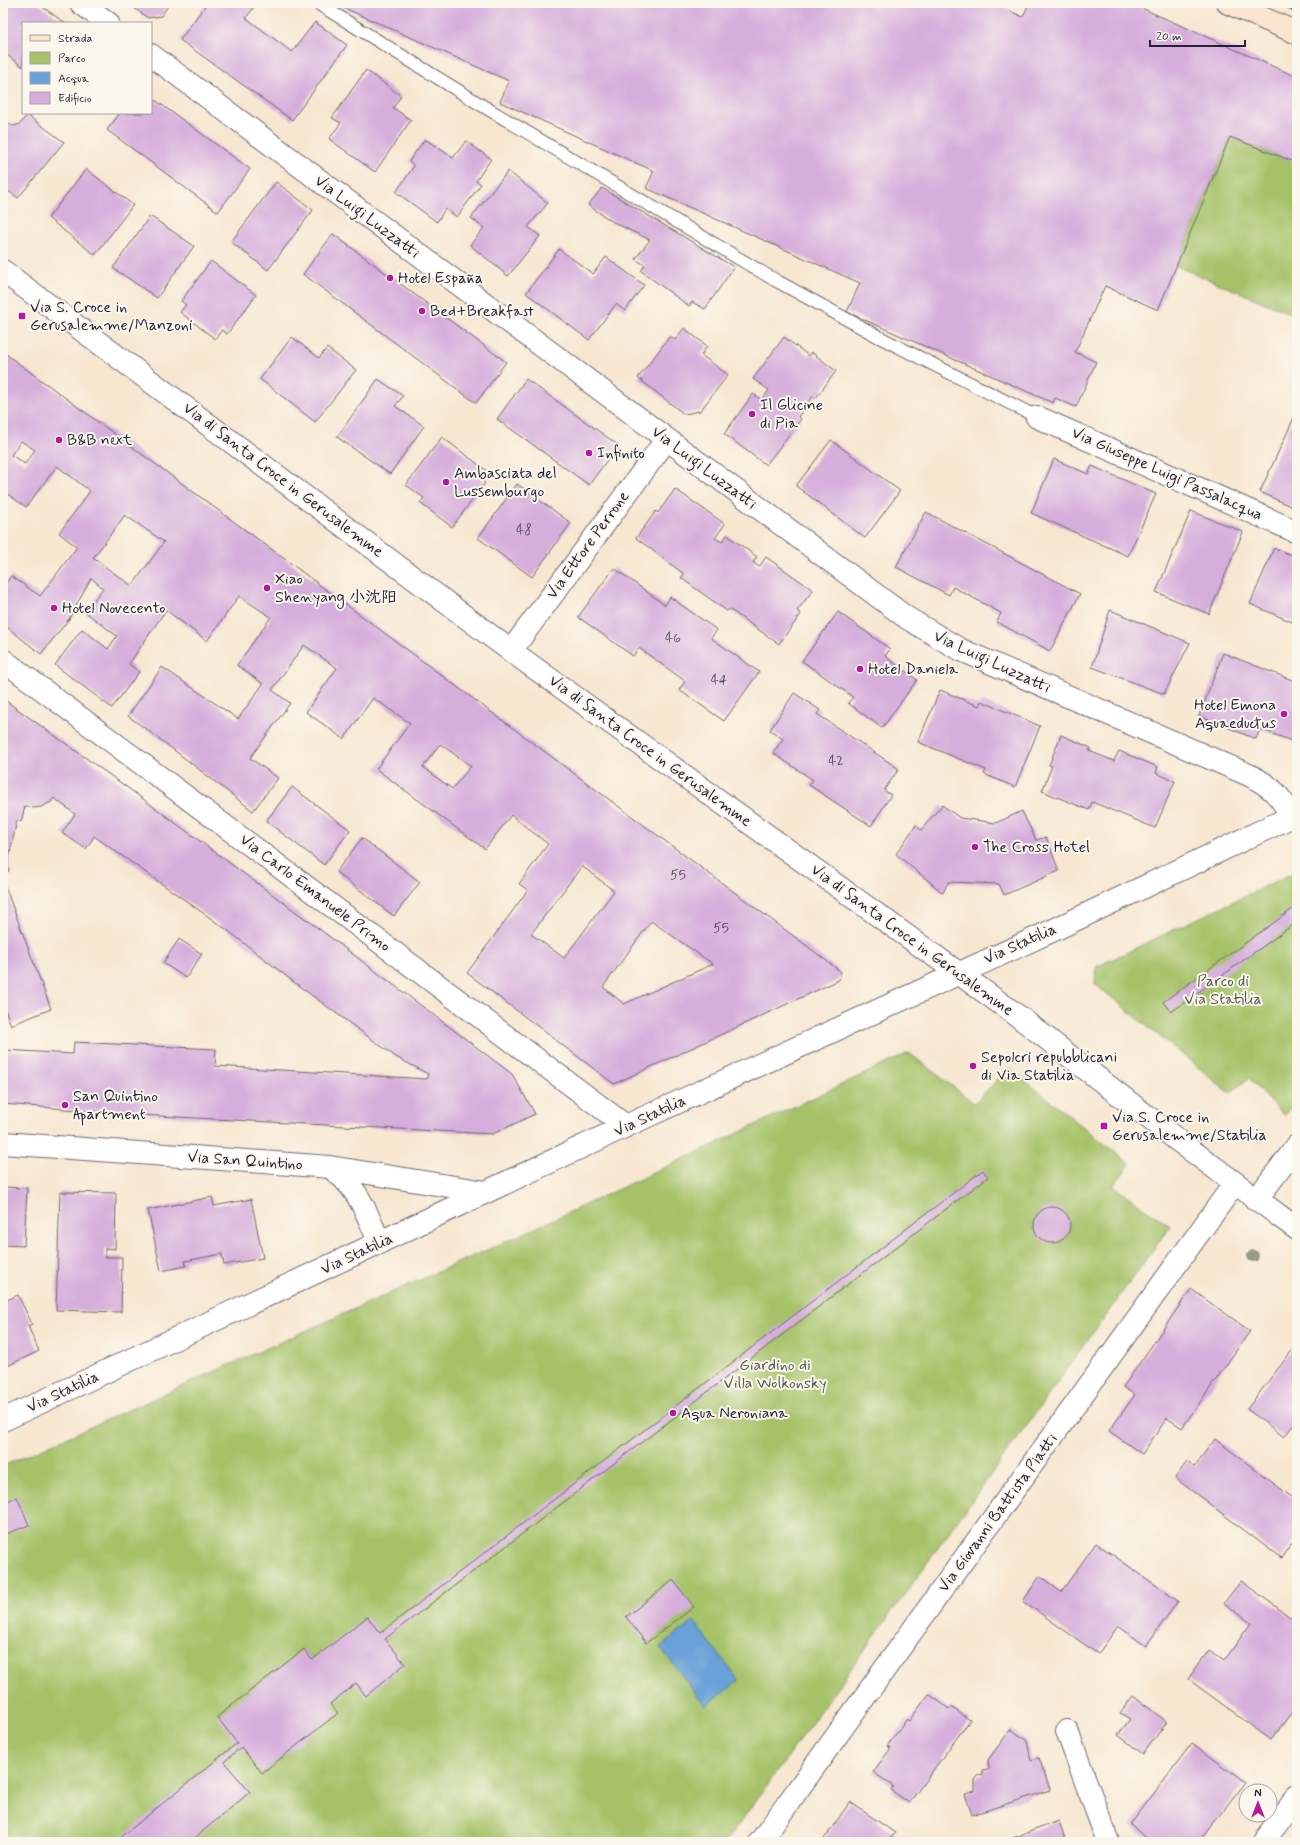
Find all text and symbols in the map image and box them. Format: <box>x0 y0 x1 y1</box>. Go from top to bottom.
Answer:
legend <box>22 22 152 114</box>
scale bar <box>1150 22 1245 48</box>
text: 20 m <box>1156 29 1182 45</box>
text: Strada <box>58 31 92 47</box>
text: Parco <box>58 51 86 67</box>
text: Acqua <box>58 71 89 87</box>
text: Edificio <box>58 91 92 107</box>
street label: Via Luigi Luzzatti <box>309 170 424 265</box>
place label: Hotel España <box>398 268 483 289</box>
marker: Hotel España <box>385 273 395 283</box>
place label: Via S. Croce in Gerusalemme/Manzoni <box>30 297 193 336</box>
place label: Bed+Breakfast <box>430 301 534 322</box>
marker: Bed+Breakfast <box>417 306 427 316</box>
marker: Via S. Croce in Gerusalemme/Manzoni <box>17 311 27 321</box>
place label: Il Glicine di Pia <box>760 395 823 434</box>
street label: Via di Santa Croce in Gerusalemme <box>179 398 388 562</box>
marker: Il Glicine di Pia <box>747 409 757 419</box>
street label: Via Luigi Luzzatti <box>646 421 761 516</box>
street label: Via Giuseppe Luigi Passalacqua <box>1068 422 1266 527</box>
place label: B&B next <box>67 430 133 451</box>
marker: B&B next <box>54 435 64 445</box>
place label: Infinito <box>597 443 645 464</box>
marker: Infinito <box>584 448 594 458</box>
place label: Ambasciata del Lussemburgo <box>454 463 557 502</box>
marker: Ambasciata del Lussemburgo <box>441 477 451 487</box>
street label: Via Ettore Perrone <box>542 487 634 603</box>
house number: 48 <box>516 521 532 539</box>
place label: Xiao Shenyang 小沈阳 <box>275 569 397 609</box>
marker: Xiao Shenyang 小沈阳 <box>262 583 272 593</box>
place label: Hotel Novecento <box>62 598 165 619</box>
marker: Hotel Novecento <box>49 603 59 613</box>
street label: Via Luigi Luzzatti <box>930 626 1054 699</box>
house number: 46 <box>665 629 681 647</box>
place label: Hotel Daniela <box>868 659 958 680</box>
marker: Hotel Daniela <box>855 664 865 674</box>
street label: Via di Santa Croce in Gerusalemme <box>544 670 756 832</box>
house number: 44 <box>711 671 728 689</box>
place label: Hotel Emona Aquaeductus <box>1194 695 1276 734</box>
marker: Hotel Emona Aquaeductus <box>1279 709 1289 719</box>
house number: 42 <box>828 752 844 770</box>
street label: Via Carlo Emanuele Primo <box>235 829 395 957</box>
place label: The Cross Hotel <box>983 837 1090 858</box>
marker: The Cross Hotel <box>970 842 980 852</box>
street label: Via di Santa Croce in Gerusalemme <box>806 859 1018 1021</box>
house number: 55 <box>670 866 686 884</box>
house number: 55 <box>713 919 729 937</box>
street label: Via Statilia <box>980 919 1060 969</box>
park label: Parco di Via Statilia <box>1184 971 1262 1010</box>
place label: Sepolcri repubblicani di Via Statilia <box>981 1047 1117 1086</box>
marker: Sepolcri repubblicani di Via Statilia <box>968 1061 978 1071</box>
place label: San Quintino Apartment <box>73 1086 158 1126</box>
street label: Via Statilia <box>610 1090 690 1142</box>
marker: San Quintino Apartment <box>60 1100 70 1110</box>
place label: Via S. Croce in Gerusalemme/Statilia <box>1112 1107 1267 1146</box>
marker: Via S. Croce in Gerusalemme/Statilia <box>1099 1121 1109 1131</box>
street label: Via San Quintino <box>187 1147 303 1176</box>
street label: Via Statilia <box>317 1228 397 1280</box>
park label: Giardino di Villa Wolkonsky <box>724 1355 826 1394</box>
street label: Via Statilia <box>23 1366 103 1418</box>
place label: Aqua Neroniana <box>681 1403 788 1424</box>
marker: Aqua Neroniana <box>668 1408 678 1418</box>
street label: Via Giovanni Battista Piatti <box>933 1429 1063 1597</box>
north arrow <box>1238 1783 1278 1823</box>
text: N <box>1254 1787 1262 1801</box>

